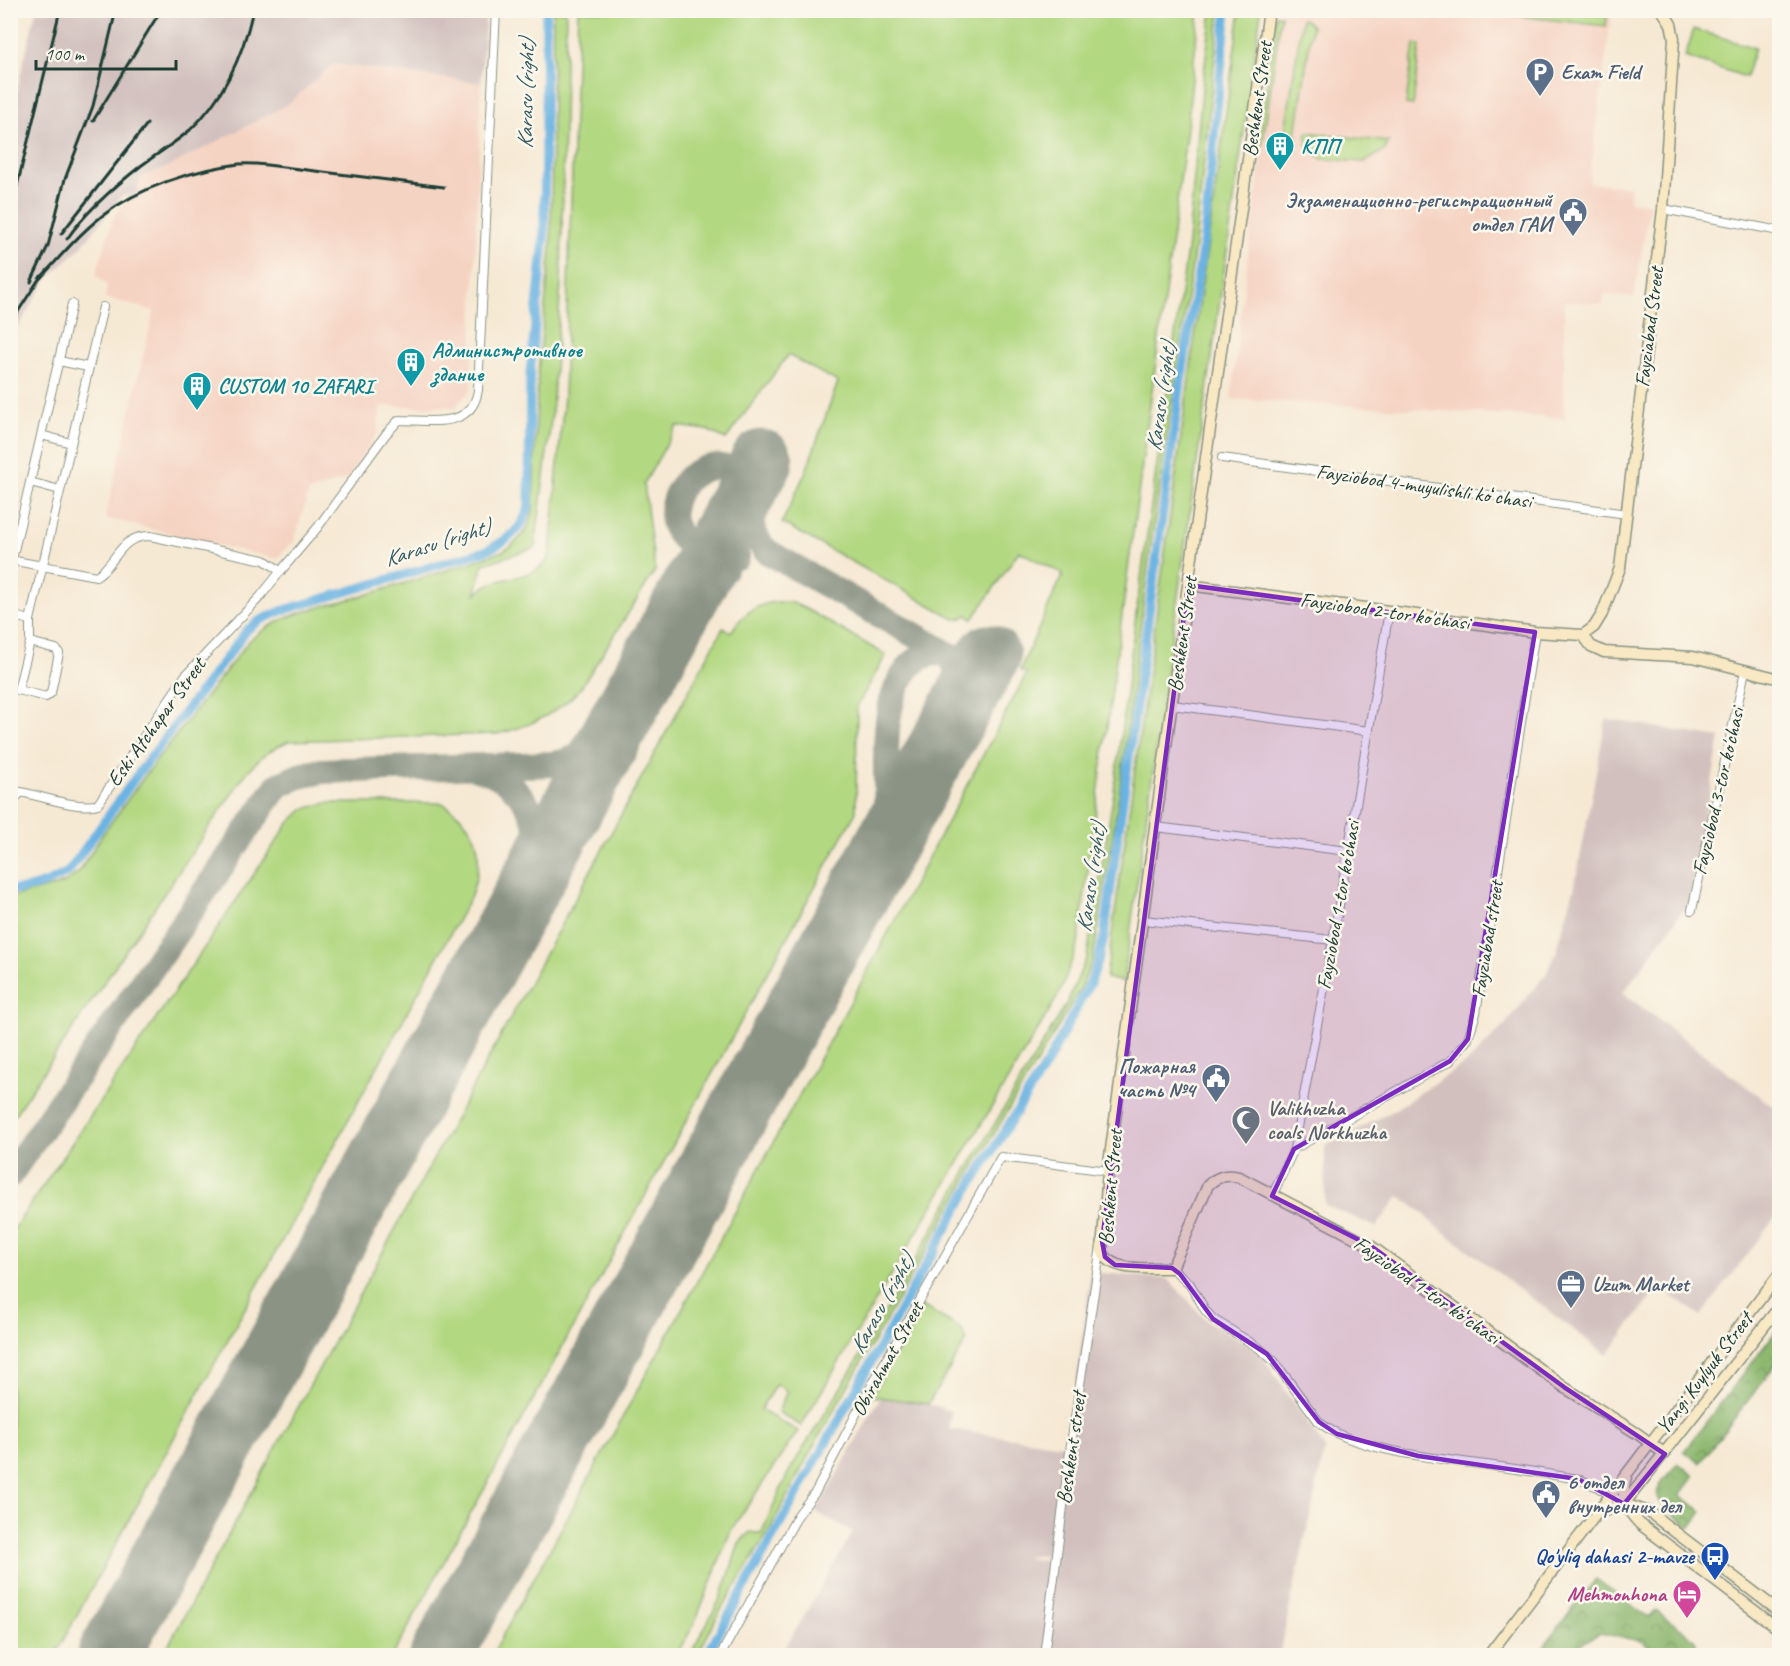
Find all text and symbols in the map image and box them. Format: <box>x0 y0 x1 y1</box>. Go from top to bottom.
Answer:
scale bar <box>36 33 176 71</box>
water label: Karasu (right) <box>511 34 541 149</box>
street label: Beshkent Street <box>1236 38 1278 158</box>
text: 100 m <box>45 43 86 65</box>
parking icon: Exam Field <box>1524 56 1556 98</box>
place label: Exam Field <box>1561 59 1644 85</box>
building icon: КПП <box>1264 130 1296 172</box>
place label: КПП <box>1301 133 1344 159</box>
place label: Экзаменационно-регистрационный отдел ГАИ <box>1285 187 1556 237</box>
public building icon: Экзаменационно-регистрационный отдел ГАИ <box>1557 196 1589 238</box>
street label: Fayziabad Street <box>1629 263 1670 389</box>
water label: Karasu (right) <box>1140 336 1183 453</box>
place label: Администротивное здание <box>429 337 584 388</box>
building icon: Администротивное здание <box>395 346 427 388</box>
building icon: CUSTOM 10 ZAFARI <box>181 370 213 412</box>
place label: CUSTOM 10 ZAFARI <box>218 373 377 399</box>
street label: Fayziobod 4-muyulishli koʻchasi <box>1315 458 1536 514</box>
water label: Karasu (right) <box>381 511 498 573</box>
street label: Beshkent Street <box>1161 573 1203 693</box>
street label: Fayziobod 2-tor ko'chasi <box>1299 586 1474 636</box>
street label: Eski Atchapar Street <box>101 651 212 791</box>
street label: Fayziobod 3-tor ko'chasi <box>1686 702 1751 877</box>
street label: Fayziobod 1-tor ko'chasi <box>1310 816 1366 991</box>
water label: Karasu (right) <box>1070 817 1113 934</box>
street label: Fayziabad street <box>1465 877 1509 999</box>
place label: Пожарная часть №4 <box>1118 1053 1198 1103</box>
public building icon: Пожарная часть №4 <box>1200 1062 1232 1104</box>
place label: Valikhuzha coals Norkhuzha <box>1267 1095 1388 1145</box>
mosque icon: Valikhuzha coals Norkhuzha <box>1230 1104 1262 1146</box>
street label: Beshkent Street <box>1092 1126 1128 1246</box>
street label: Fayziobod 1-tor koʻchasi <box>1349 1230 1508 1352</box>
water label: Karasu (right) <box>843 1245 923 1359</box>
office icon: Uzum Market <box>1555 1268 1587 1310</box>
place label: Uzum Market <box>1592 1271 1691 1297</box>
street label: Obirahmat Street <box>845 1295 930 1421</box>
street label: Yangi Kuylyuk Street <box>1650 1305 1760 1439</box>
street label: Beshkent street <box>1050 1387 1092 1506</box>
place label: 6 отдел внутренних дел <box>1567 1469 1684 1519</box>
public building icon: 6 отдел внутренних дел <box>1530 1478 1562 1520</box>
bus stop icon: Qo'yliq dahasi 2-mavze <box>1699 1540 1731 1582</box>
place label: Qo'yliq dahasi 2-mavze <box>1535 1543 1696 1569</box>
hotel icon: Mehmonhona <box>1671 1578 1703 1620</box>
place label: Mehmonhona <box>1567 1581 1668 1607</box>

